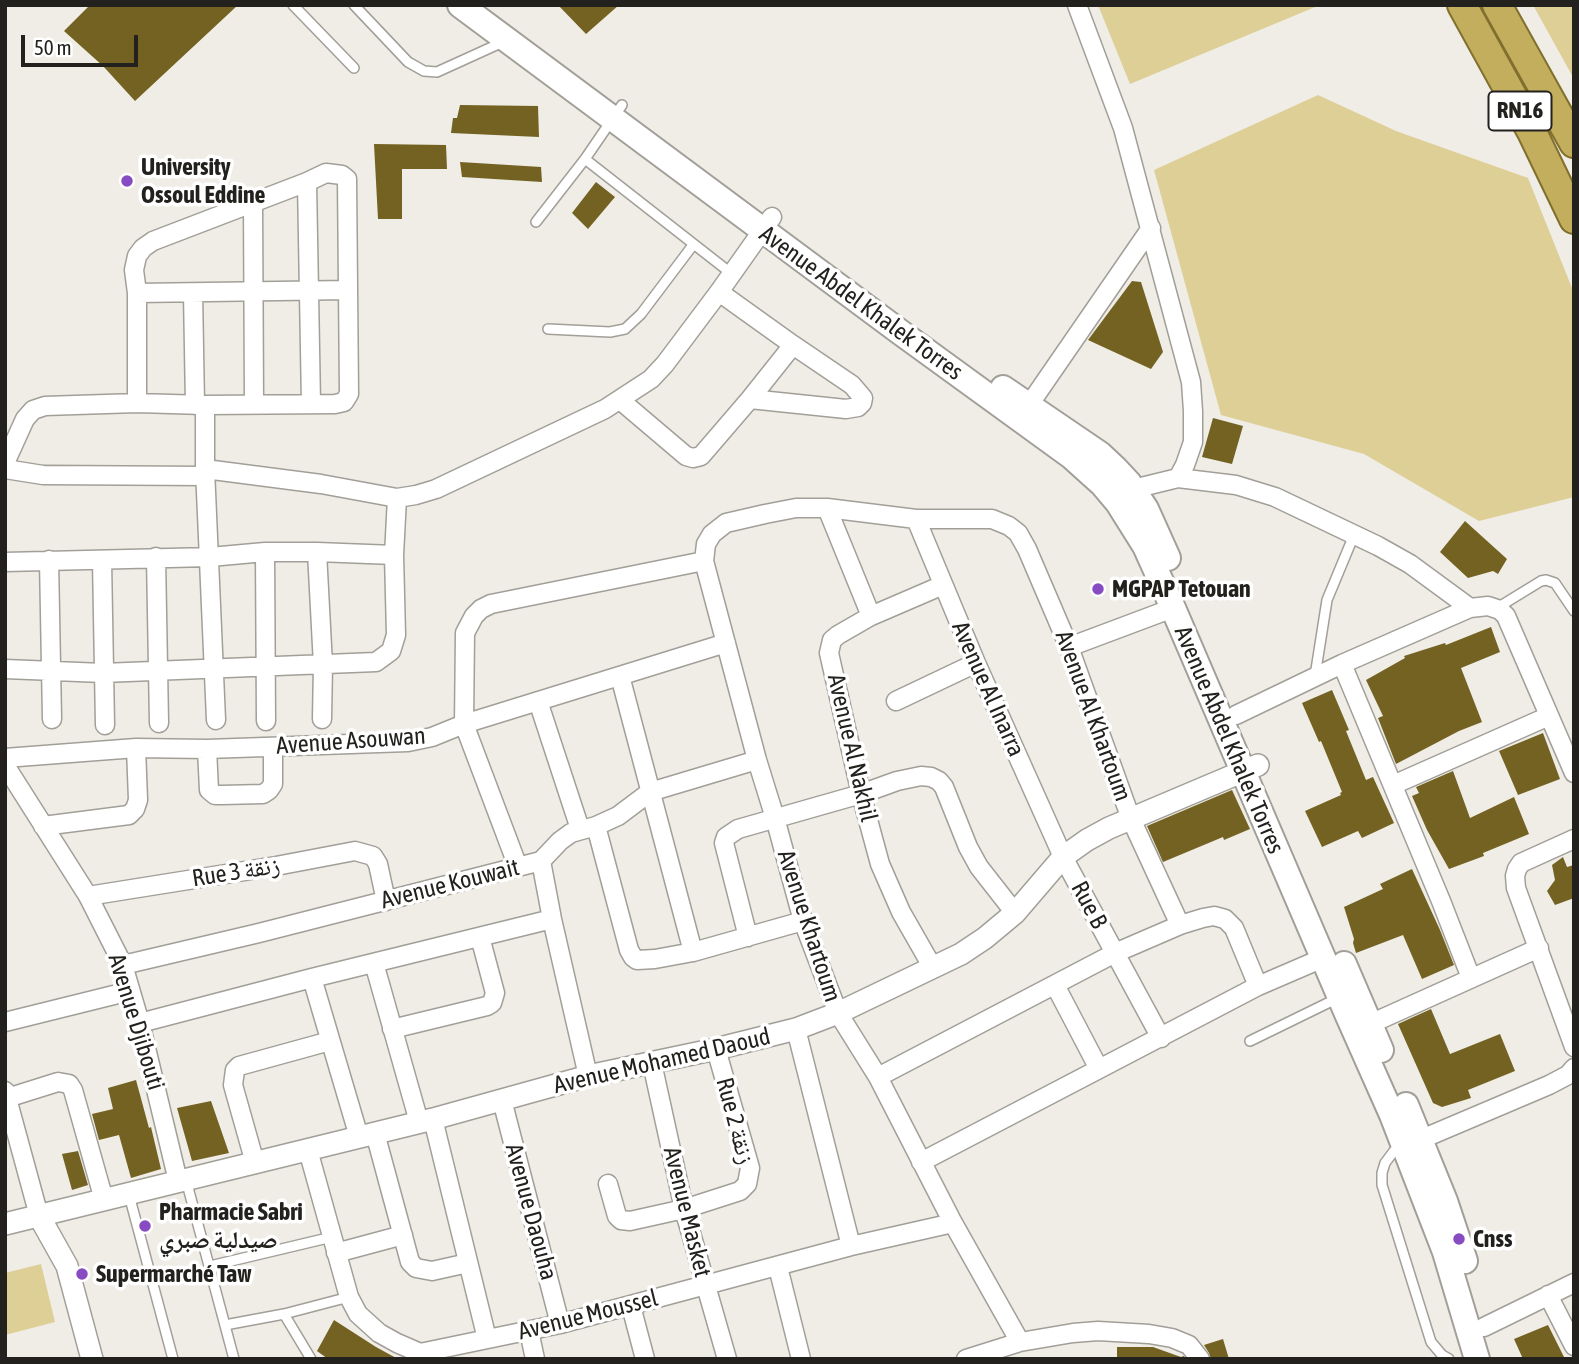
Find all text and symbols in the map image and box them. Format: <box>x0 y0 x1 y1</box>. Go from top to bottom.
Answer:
scale bar <box>24 21 142 65</box>
text: 50 m <box>34 35 72 59</box>
road number: RN16 <box>1488 92 1552 130</box>
place label: University Ossoul Eddine <box>141 153 266 209</box>
marker: University Ossoul Eddine <box>119 173 135 189</box>
street label: Avenue Abdel Khalek Torres <box>754 220 968 386</box>
place label: MGPAP Tetouan <box>1112 575 1251 603</box>
marker: MGPAP Tetouan <box>1090 581 1106 597</box>
street label: Avenue Al Inarra <box>945 617 1031 761</box>
street label: Avenue Abdel Khalek Torres <box>1168 622 1290 858</box>
street label: Avenue Al Khartoum <box>1049 627 1137 805</box>
street label: Avenue Al Nakhil <box>821 671 883 825</box>
street label: Avenue Asouwan <box>275 721 427 761</box>
street label: Avenue Khartoum <box>771 846 847 1006</box>
street label: Rue 3 زنقة <box>190 851 282 893</box>
street label: Avenue Kouwait <box>378 853 522 915</box>
street label: Rue B <box>1065 877 1113 933</box>
street label: Avenue Djibouti <box>102 950 170 1094</box>
street label: Avenue Mohamed Daoud <box>551 1022 773 1100</box>
street label: Rue 2 زنقة <box>710 1075 760 1167</box>
street label: Avenue Daouha <box>499 1141 563 1283</box>
street label: Avenue Masket <box>657 1144 717 1280</box>
place label: Pharmacie Sabri صيدلية صبري <box>159 1198 303 1254</box>
marker: Pharmacie Sabri صيدلية صبري <box>137 1218 153 1234</box>
place label: Cnss <box>1473 1225 1512 1253</box>
marker: Cnss <box>1451 1231 1467 1247</box>
place label: Supermarché Taw <box>96 1260 252 1288</box>
marker: Supermarché Taw <box>74 1266 90 1282</box>
street label: Avenue Moussel <box>515 1284 661 1346</box>

